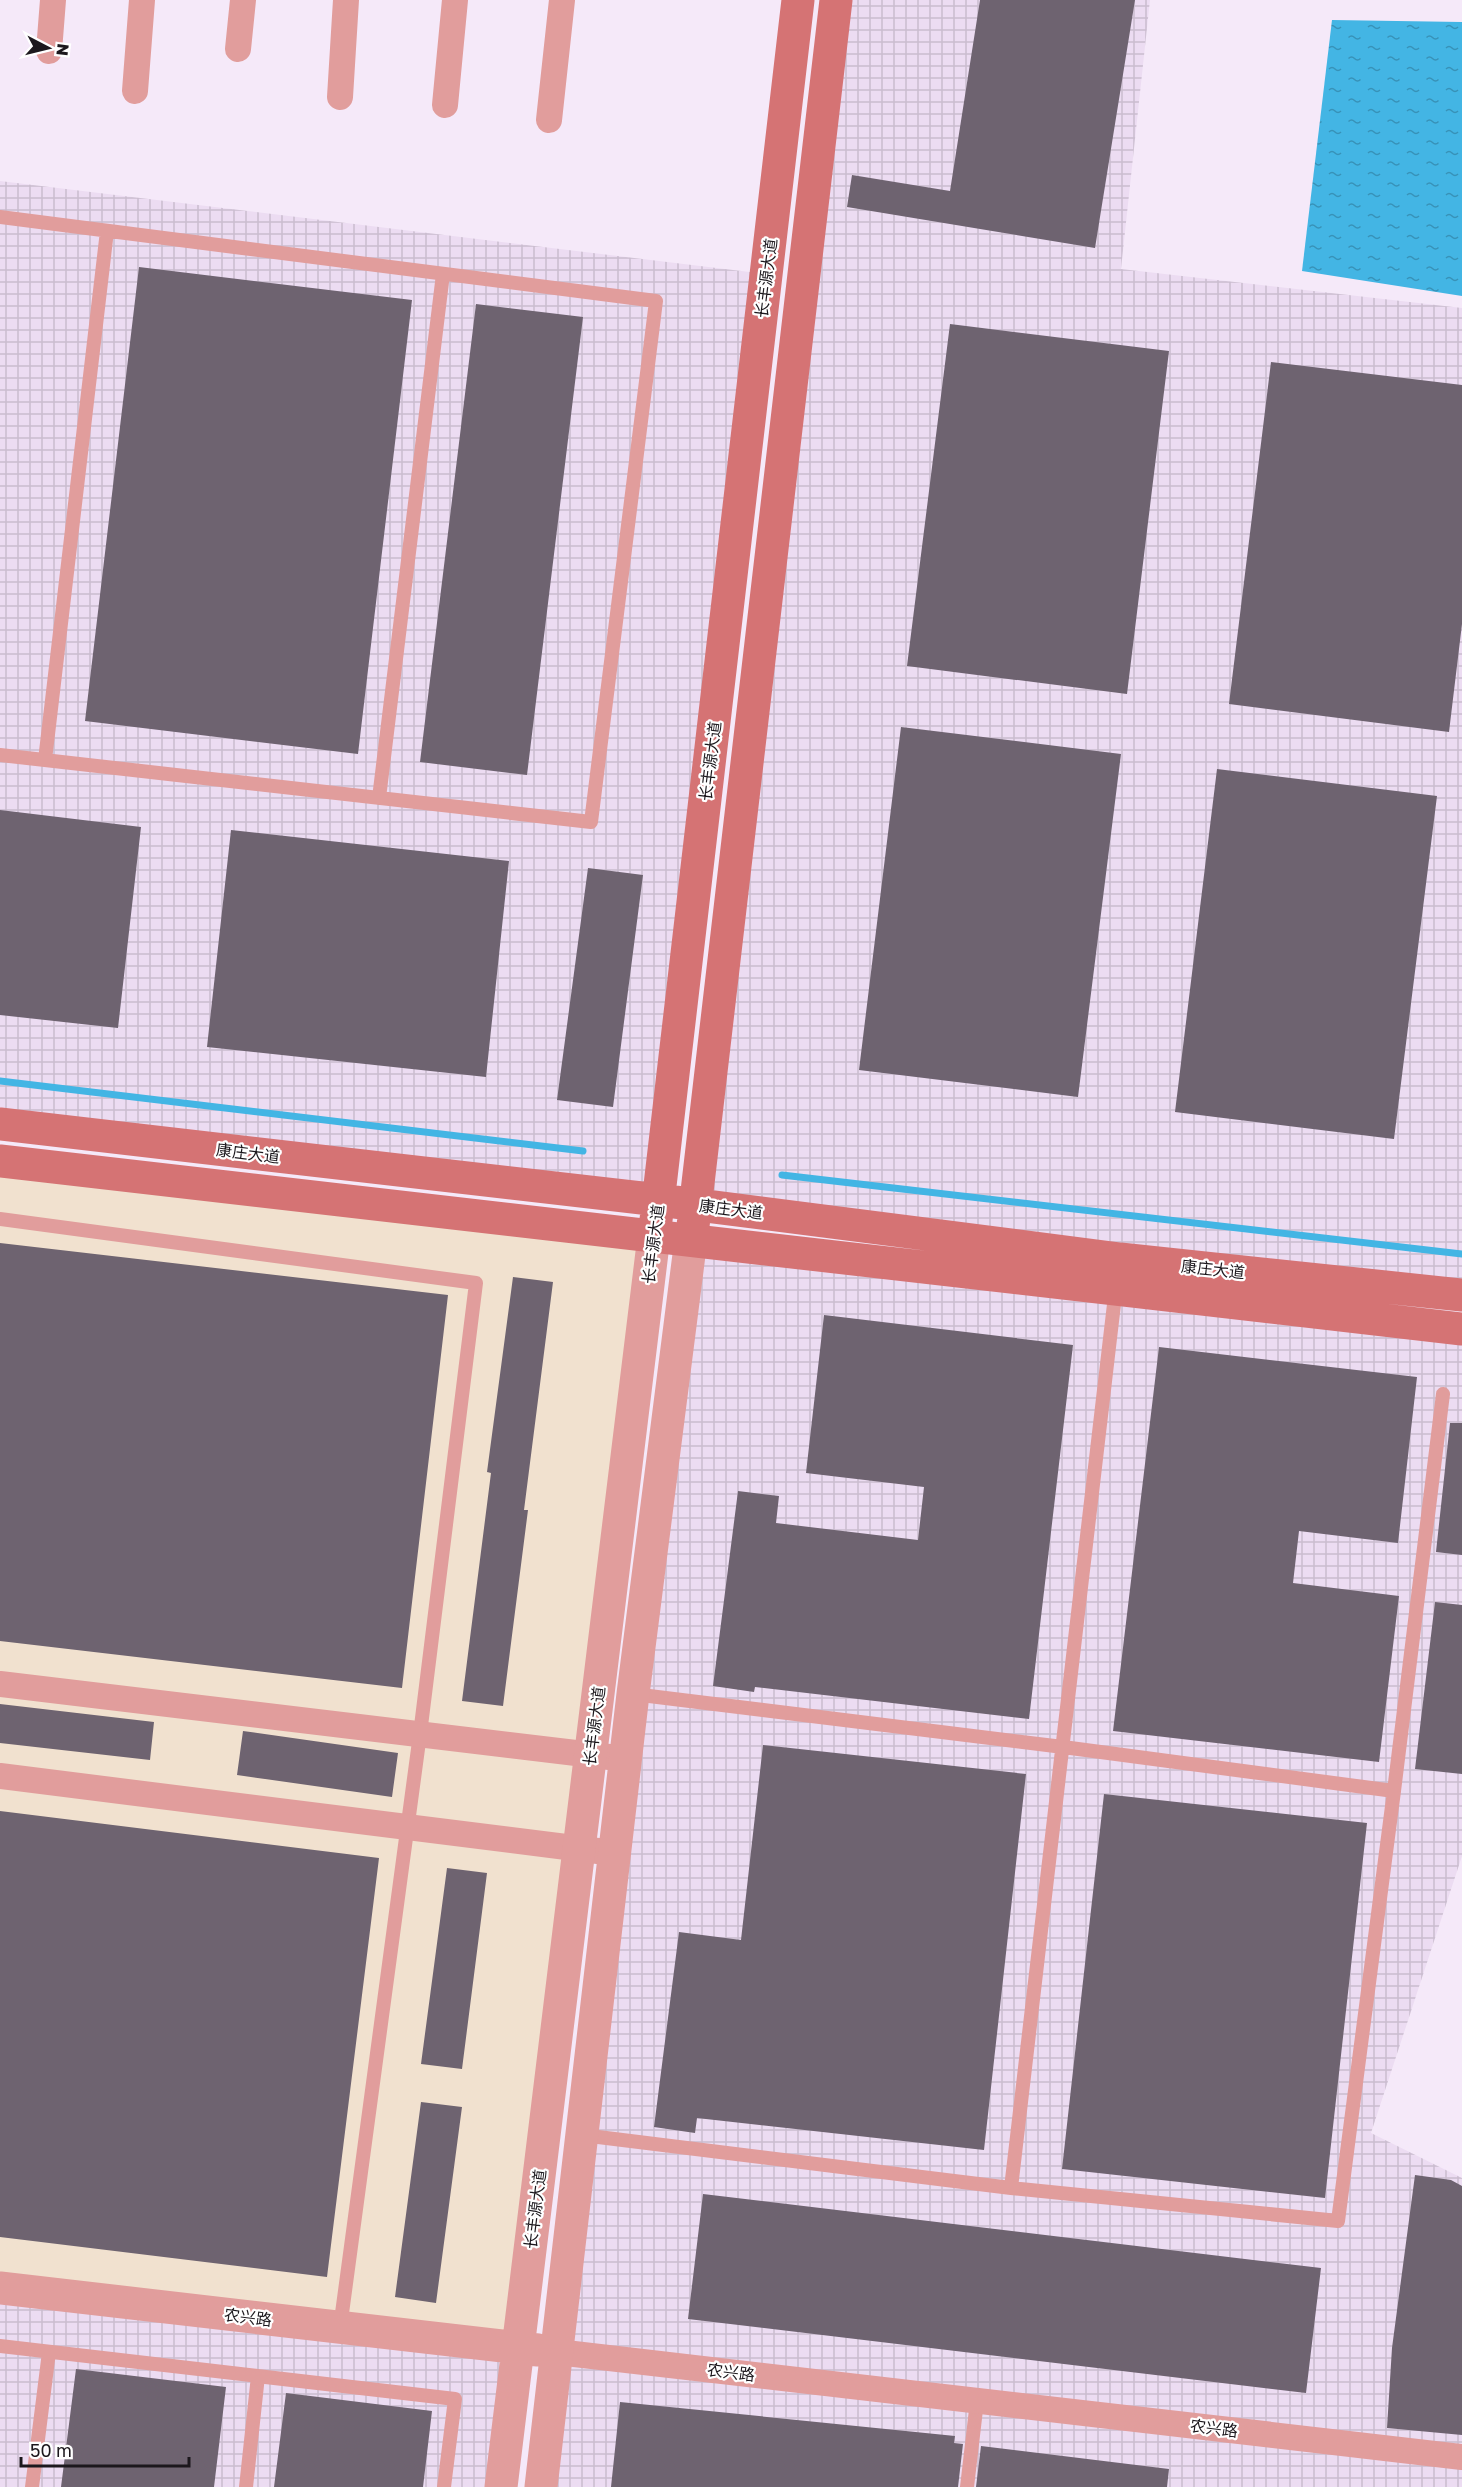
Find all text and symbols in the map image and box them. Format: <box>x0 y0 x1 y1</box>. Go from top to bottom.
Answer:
north arrow <box>18 18 78 78</box>
text: N <box>52 43 74 57</box>
street label: 长丰源大道 <box>751 237 781 319</box>
street label: 长丰源大道 <box>695 720 725 802</box>
street label: 康庄大道 <box>215 1139 281 1167</box>
street label: 康庄大道 <box>698 1195 764 1223</box>
street label: 长丰源大道 <box>638 1203 668 1285</box>
street label: 康庄大道 <box>1180 1256 1246 1282</box>
street label: 长丰源大道 <box>579 1685 609 1767</box>
street label: 长丰源大道 <box>520 2168 550 2250</box>
street label: 农兴路 <box>223 2304 273 2330</box>
street label: 农兴路 <box>706 2359 756 2385</box>
street label: 农兴路 <box>1189 2415 1239 2441</box>
scale bar <box>21 2430 189 2468</box>
text: 50 m <box>30 2439 72 2461</box>

